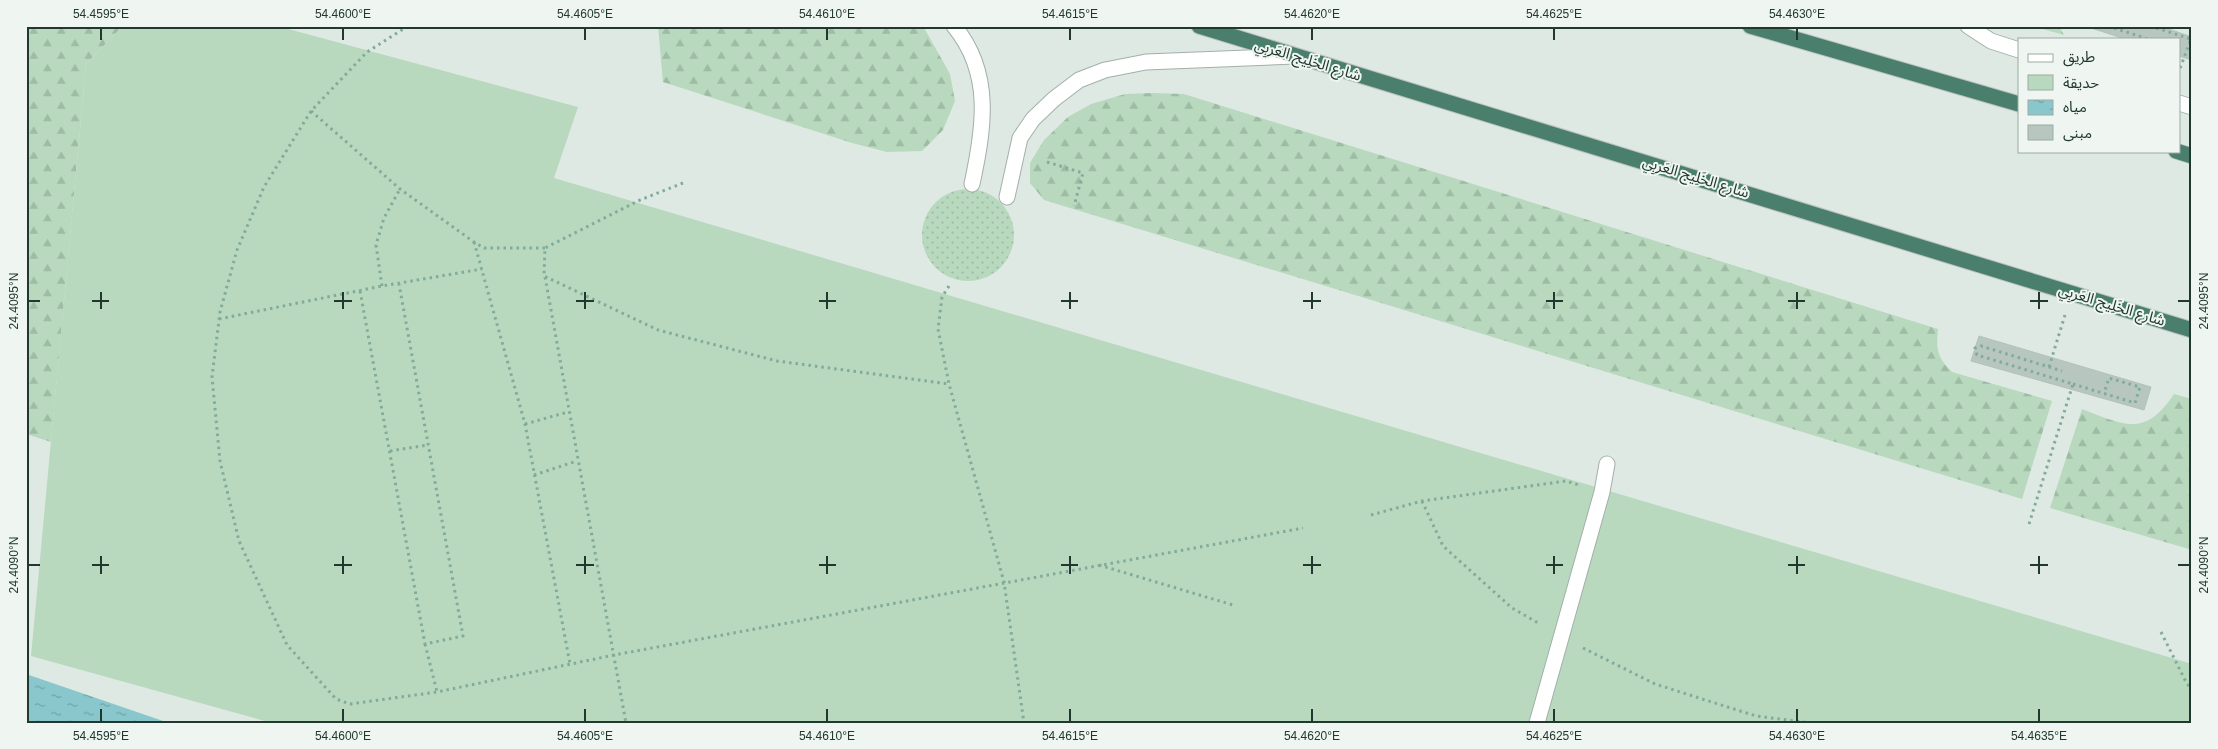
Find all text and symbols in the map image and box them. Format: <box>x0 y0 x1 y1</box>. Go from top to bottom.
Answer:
text: 54.4595°E <box>73 7 129 21</box>
text: 54.4600°E <box>315 7 371 21</box>
text: 54.4605°E <box>557 7 613 21</box>
text: 54.4610°E <box>799 7 855 21</box>
text: 54.4615°E <box>1042 7 1098 21</box>
text: 54.4620°E <box>1284 7 1340 21</box>
text: 54.4625°E <box>1526 7 1582 21</box>
text: 54.4630°E <box>1769 7 1825 21</box>
street label: شارع الخَلِيج العَربِي <box>1252 35 1364 88</box>
legend <box>2018 38 2180 152</box>
text: طريق <box>2063 48 2095 67</box>
text: حديقة <box>2063 74 2099 91</box>
text: مياه <box>2063 98 2087 115</box>
text: مبنى <box>2063 124 2092 142</box>
street label: شارع الخَلِيج العَربِي <box>1640 152 1752 205</box>
text: 24.4095°N <box>7 273 21 329</box>
text: 24.4095°N <box>2197 273 2211 329</box>
street label: شارع الخَلِيج العَربِي <box>2056 280 2168 333</box>
text: 24.4090°N <box>7 537 21 593</box>
text: 24.4090°N <box>2197 537 2211 593</box>
text: 54.4595°E <box>73 729 129 743</box>
text: 54.4600°E <box>315 729 371 743</box>
text: 54.4605°E <box>557 729 613 743</box>
text: 54.4610°E <box>799 729 855 743</box>
text: 54.4615°E <box>1042 729 1098 743</box>
text: 54.4620°E <box>1284 729 1340 743</box>
text: 54.4625°E <box>1526 729 1582 743</box>
text: 54.4630°E <box>1769 729 1825 743</box>
text: 54.4635°E <box>2011 729 2067 743</box>

